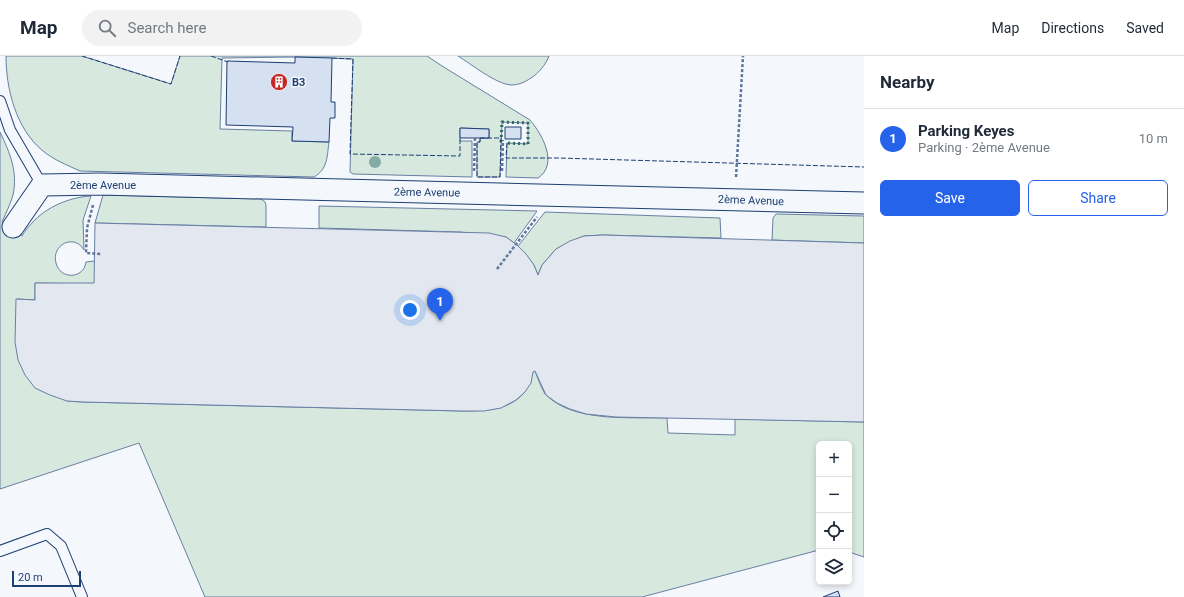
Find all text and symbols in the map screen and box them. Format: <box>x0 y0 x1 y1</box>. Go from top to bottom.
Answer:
search box <box>82 10 362 46</box>
text: Map <box>20 16 58 39</box>
icon: search <box>96 17 118 39</box>
text: Search here <box>128 19 206 37</box>
text: Map <box>992 20 1019 36</box>
text: Directions <box>1041 20 1104 36</box>
text: Saved <box>1126 20 1164 36</box>
building icon: B3 <box>269 72 289 92</box>
text: Nearby <box>880 72 935 92</box>
place label: B3 <box>292 76 305 89</box>
text: Parking Keyes <box>918 122 1014 140</box>
text: 1 <box>889 131 897 146</box>
text: 10 m <box>1139 131 1168 146</box>
text: Parking · 2ème Avenue <box>918 140 1050 155</box>
street label: 2ème Avenue <box>70 179 136 192</box>
button: Save <box>880 180 1020 216</box>
button: Share <box>1028 180 1168 216</box>
street label: 2ème Avenue <box>394 185 460 200</box>
street label: 2ème Avenue <box>718 193 784 208</box>
pin: 1 <box>427 288 453 321</box>
your location <box>400 300 420 320</box>
map controls <box>816 441 852 585</box>
button: + <box>816 441 852 477</box>
button: − <box>816 477 852 513</box>
button: locate <box>816 513 852 549</box>
button: layers <box>816 549 852 585</box>
scale bar <box>12 569 81 588</box>
text: 20 m <box>18 571 43 584</box>

